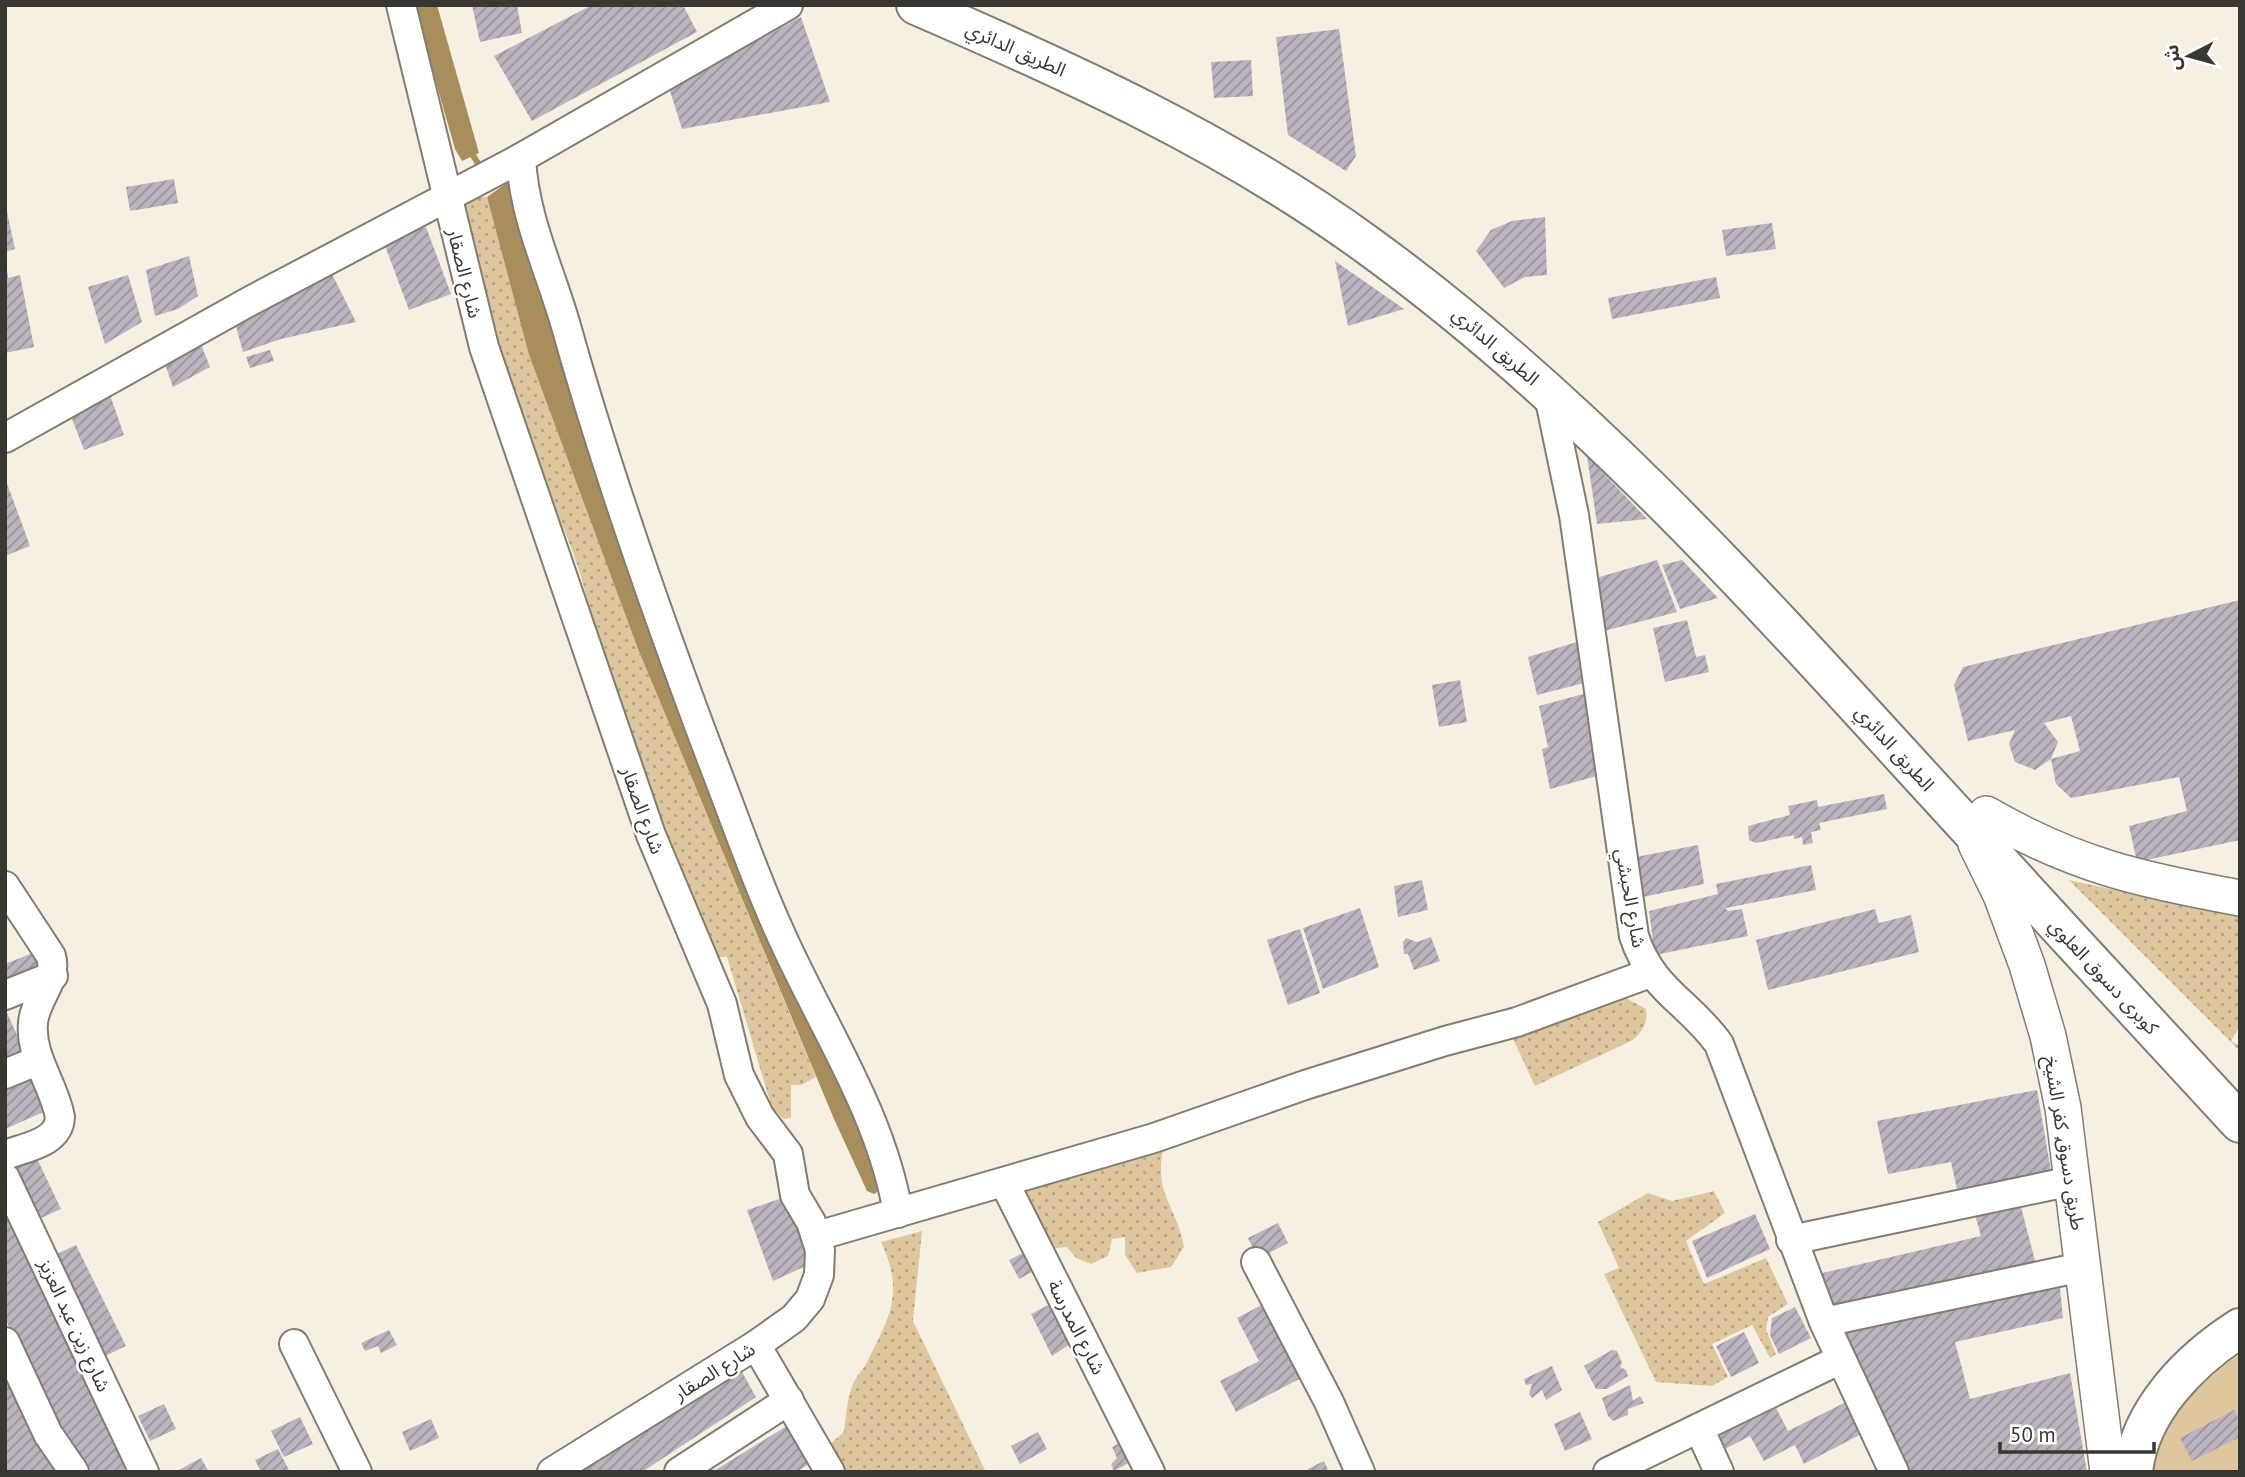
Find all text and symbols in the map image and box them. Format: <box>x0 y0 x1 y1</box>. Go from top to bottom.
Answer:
street label: الطريق الدائري <box>961 16 1070 85</box>
north arrow <box>2154 21 2224 91</box>
text: ش <box>2159 44 2185 72</box>
street label: شارع الصقار <box>440 225 488 321</box>
street label: الطريق الدائري <box>1445 302 1544 393</box>
street label: الطريق الدائري <box>1848 700 1940 798</box>
street label: شارع الصقار <box>614 762 670 858</box>
street label: شارع الحبشي <box>1607 847 1652 950</box>
street label: كوبرى دسوق العلوي <box>2042 913 2165 1042</box>
street label: طريق دسوق, كفر الشيخ <box>2036 1054 2091 1233</box>
street label: شارع زين عبد العزيز <box>31 1254 116 1396</box>
street label: شارع المدرسة <box>1041 1276 1111 1379</box>
street label: شارع الصقار <box>668 1337 760 1408</box>
scale bar <box>2000 1410 2154 1454</box>
text: 50 m <box>2010 1421 2056 1448</box>

